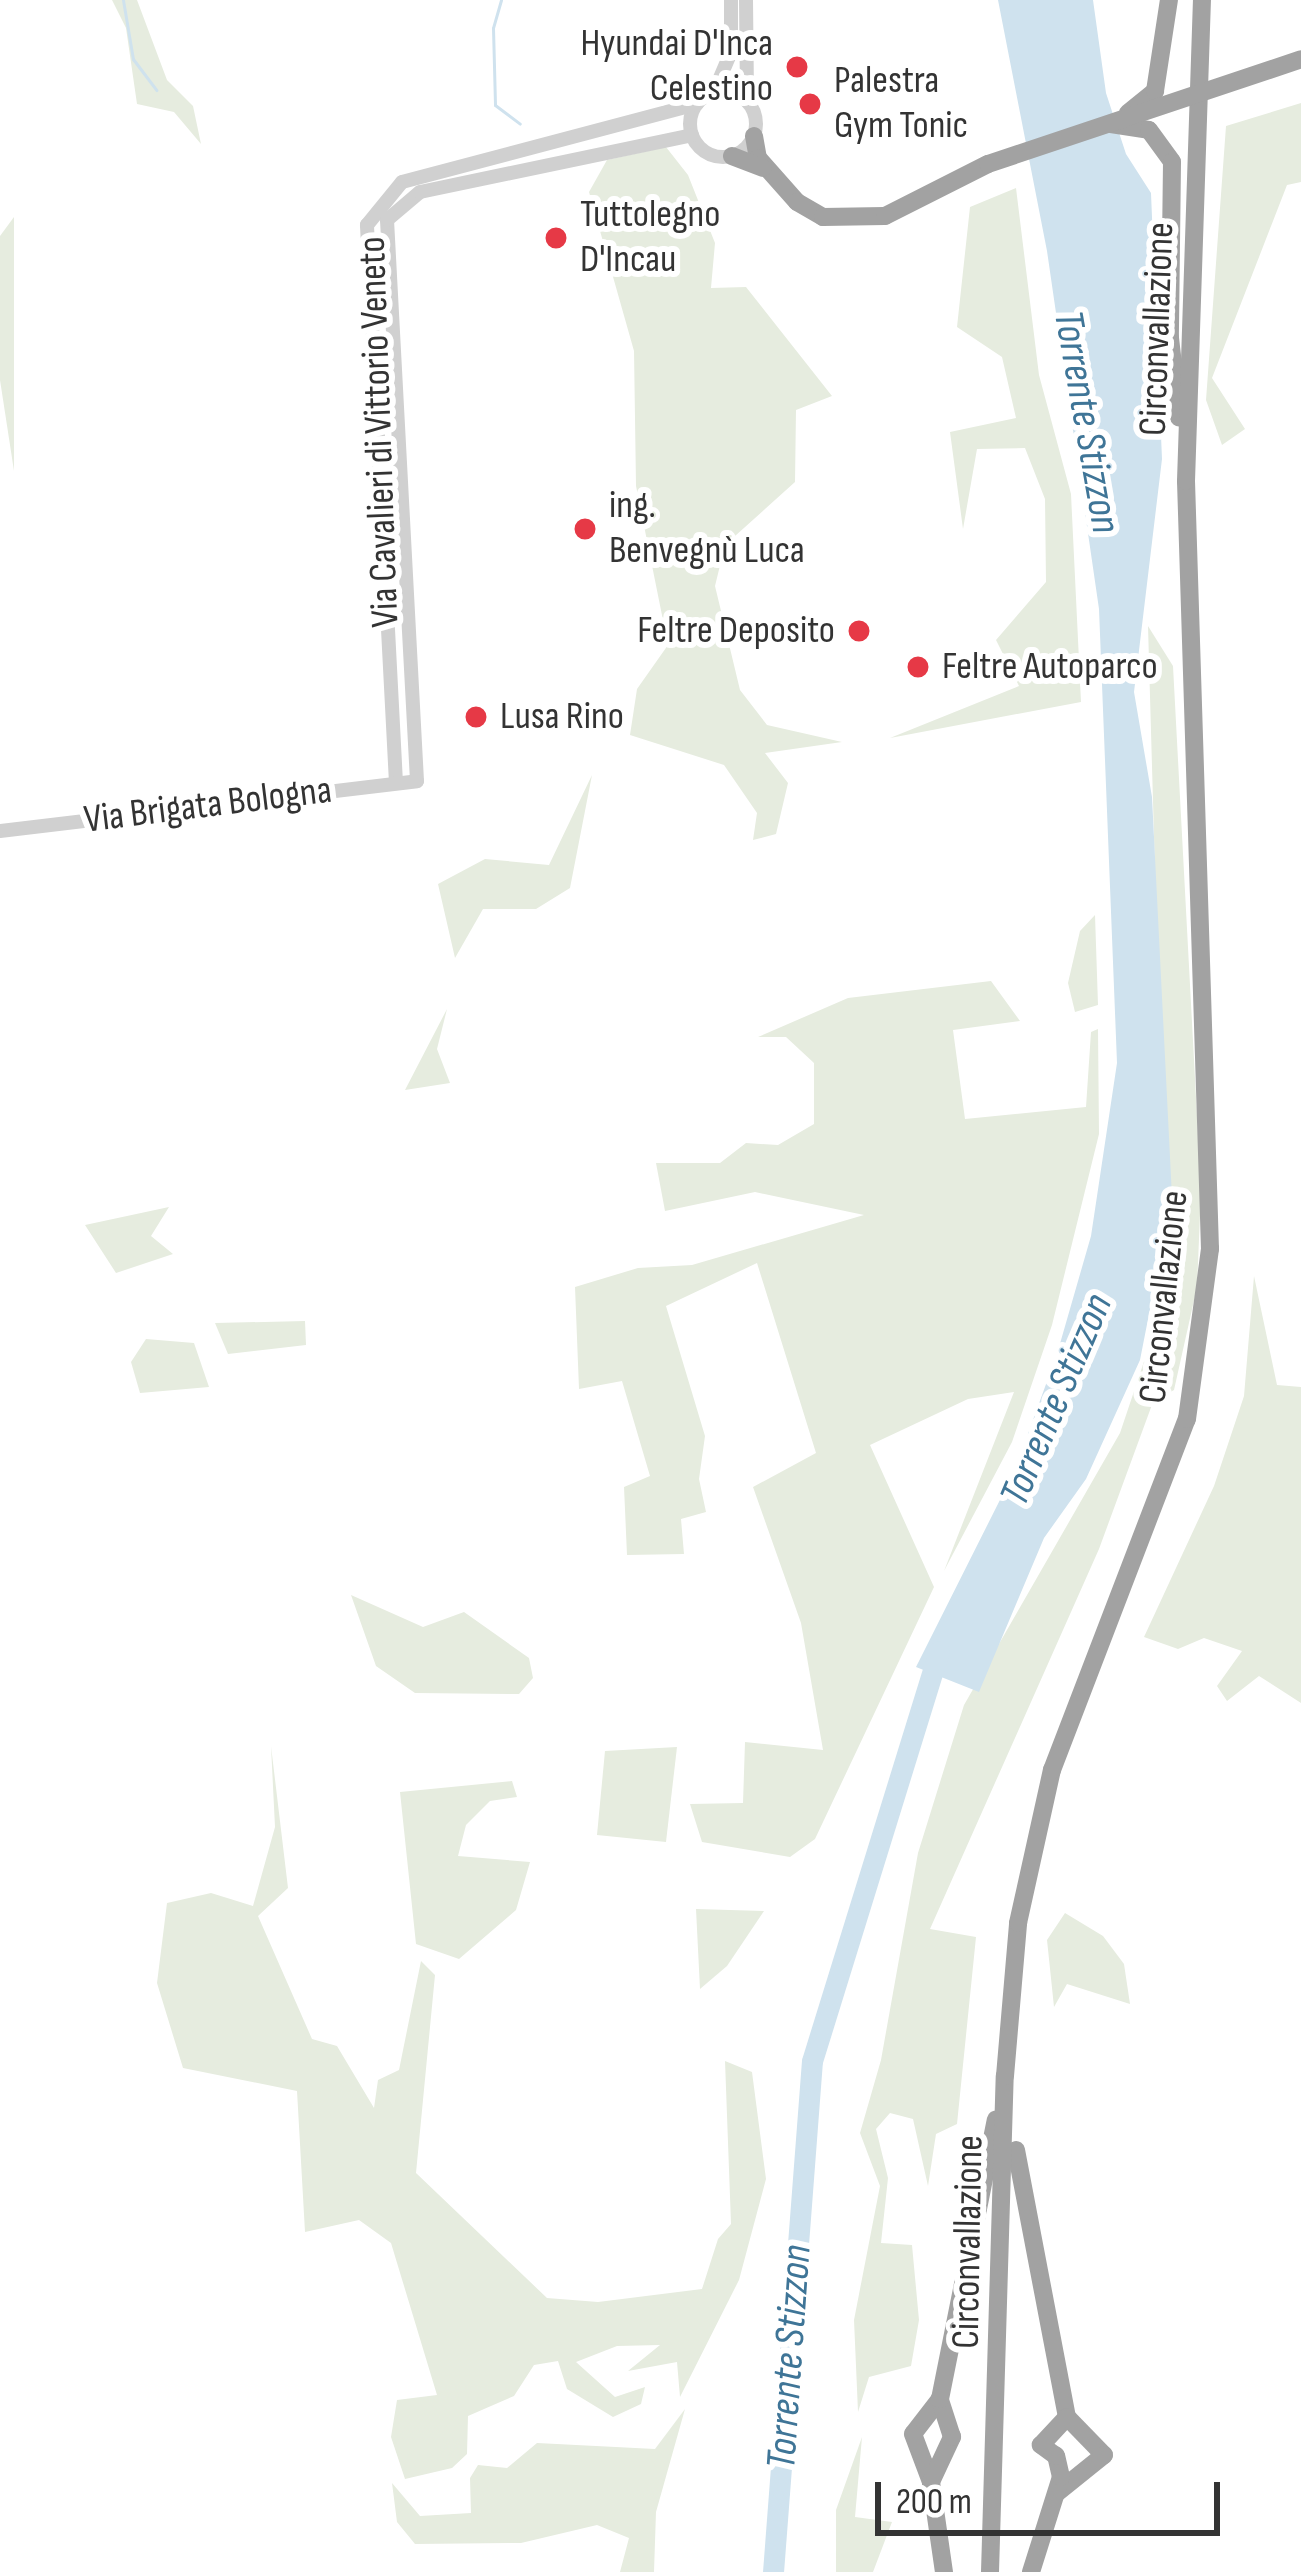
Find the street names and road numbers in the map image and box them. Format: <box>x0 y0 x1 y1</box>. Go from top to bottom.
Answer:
street label: Circonvallazione <box>1131 221 1185 437</box>
street label: Via Cavalieri di Vittorio Veneto <box>350 236 410 628</box>
street label: Via Brigata Bologna <box>82 768 334 844</box>
street label: Circonvallazione <box>1131 1188 1199 1406</box>
street label: Circonvallazione <box>944 2135 994 2349</box>

